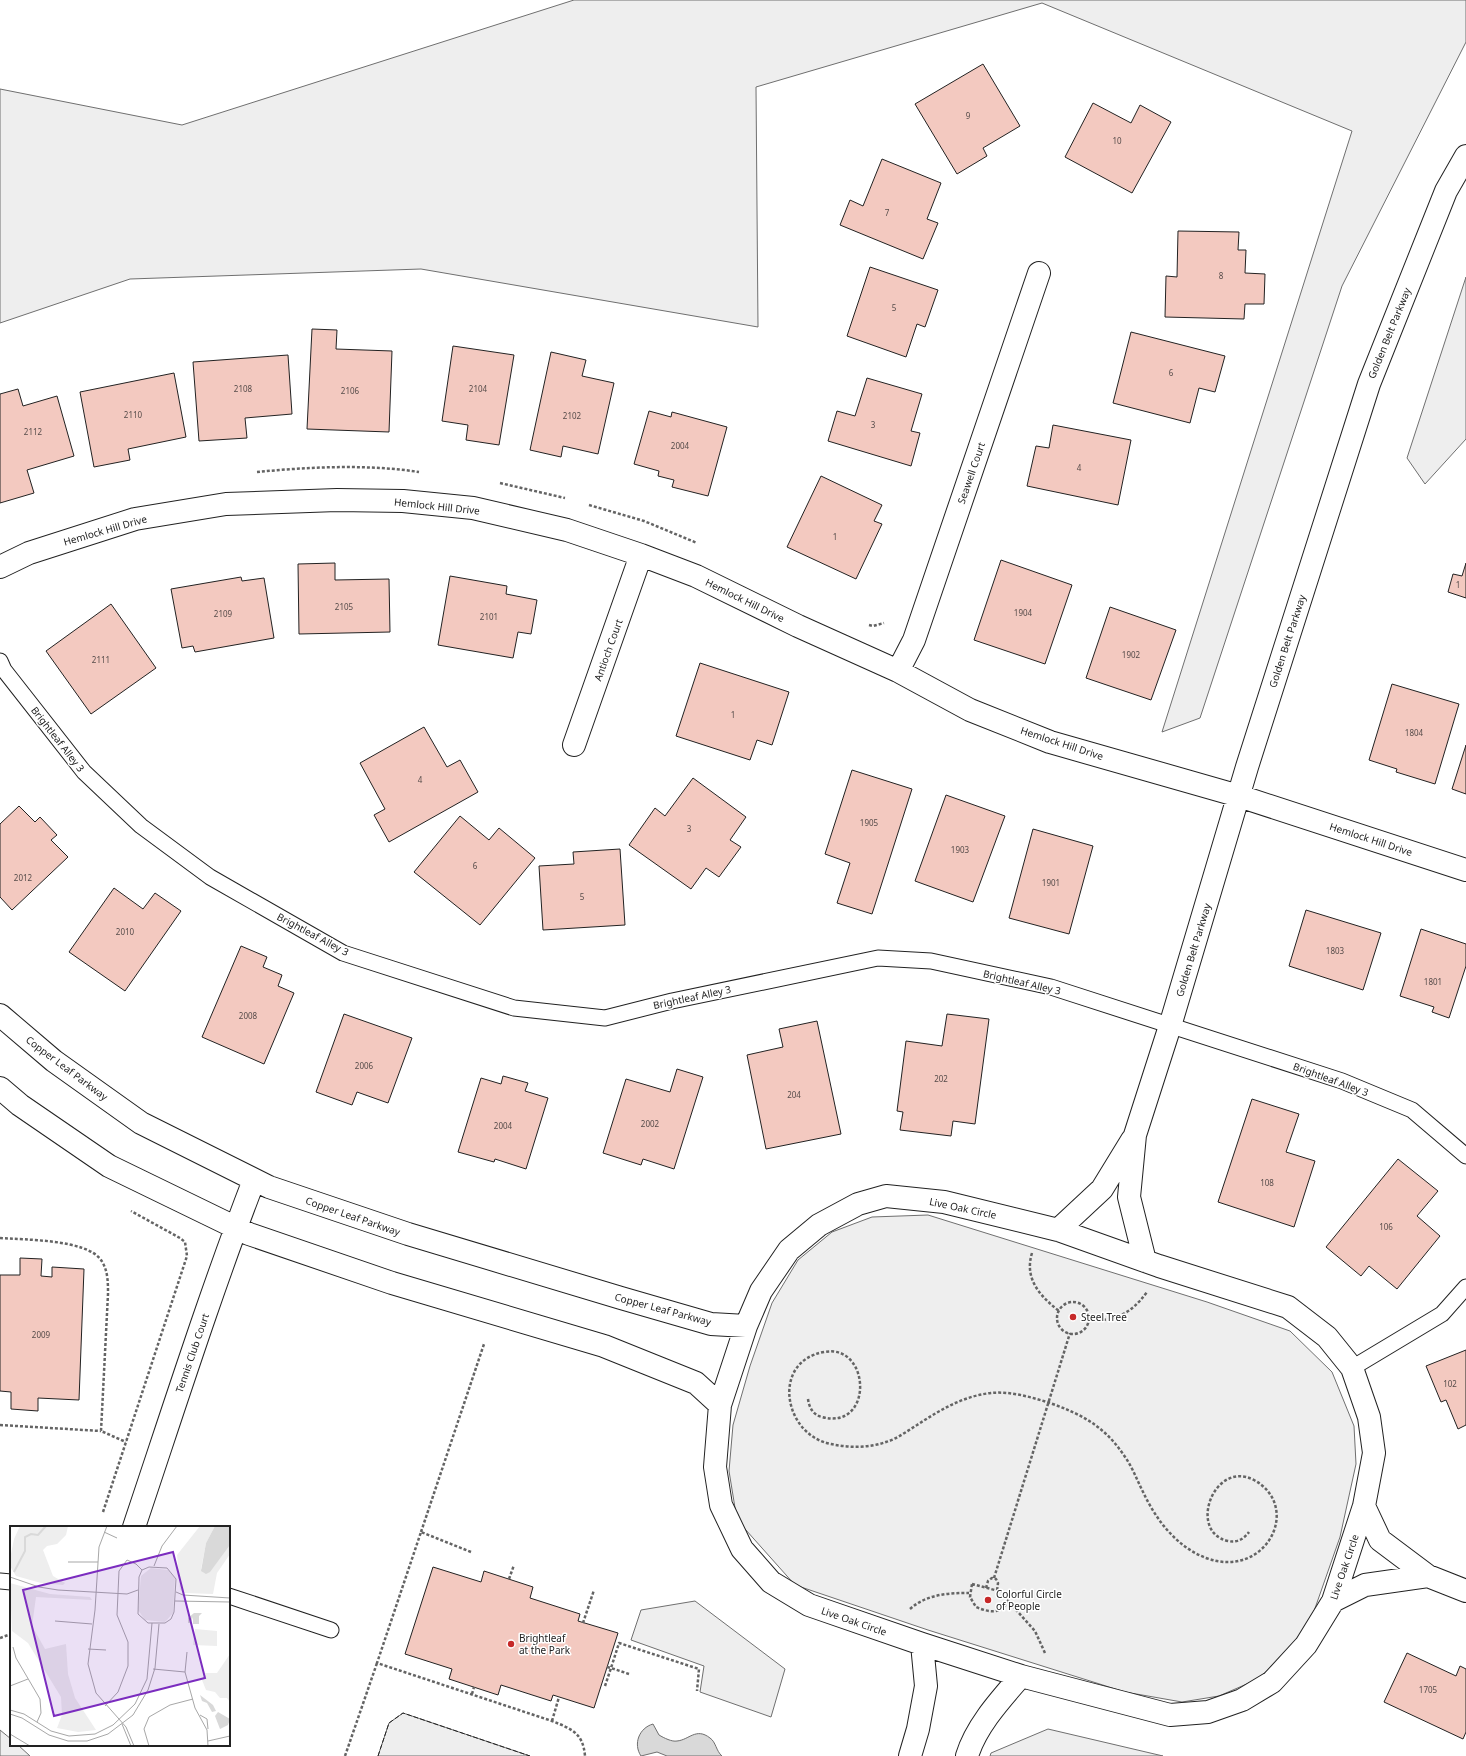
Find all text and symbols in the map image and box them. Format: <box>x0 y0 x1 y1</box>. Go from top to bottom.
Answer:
house number: 9 <box>966 110 971 121</box>
house number: 10 <box>1112 135 1122 146</box>
house number: 7 <box>885 207 890 218</box>
house number: 8 <box>1219 270 1224 281</box>
street label: Golden Belt Parkway <box>1364 285 1414 381</box>
house number: 5 <box>892 302 897 313</box>
house number: 6 <box>1169 367 1174 378</box>
house number: 2108 <box>234 383 253 394</box>
house number: 2104 <box>469 383 488 394</box>
house number: 2106 <box>341 385 360 396</box>
house number: 2110 <box>124 409 143 420</box>
house number: 2102 <box>563 410 582 421</box>
house number: 3 <box>871 419 876 430</box>
house number: 2112 <box>24 426 43 437</box>
house number: 2004 <box>671 440 690 451</box>
street label: Seawell Court <box>954 440 988 506</box>
house number: 4 <box>1077 462 1082 473</box>
street label: Hemlock Hill Drive <box>393 495 481 518</box>
street label: Hemlock Hill Drive <box>62 511 149 549</box>
house number: 1 <box>833 531 837 542</box>
street label: Hemlock Hill Drive <box>703 575 787 625</box>
house number: 1 <box>1456 579 1460 590</box>
street label: Golden Belt Parkway <box>1265 592 1309 689</box>
house number: 2105 <box>335 601 354 612</box>
house number: 1904 <box>1014 607 1033 618</box>
house number: 2109 <box>214 608 233 619</box>
house number: 2101 <box>480 611 498 622</box>
street label: Antioch Court <box>590 617 626 683</box>
house number: 1902 <box>1122 649 1141 660</box>
house number: 2111 <box>92 654 110 665</box>
street label: Brightleaf Alley 3 <box>28 703 88 775</box>
house number: 1 <box>731 709 735 720</box>
street label: Hemlock Hill Drive <box>1019 723 1106 763</box>
house number: 1804 <box>1405 727 1424 738</box>
house number: 4 <box>418 774 423 785</box>
house number: 1905 <box>860 817 879 828</box>
street label: Hemlock Hill Drive <box>1328 819 1415 859</box>
house number: 3 <box>687 823 692 834</box>
house number: 1903 <box>951 844 970 855</box>
house number: 6 <box>473 860 478 871</box>
house number: 2012 <box>14 872 33 883</box>
house number: 1901 <box>1042 877 1060 888</box>
house number: 5 <box>580 891 585 902</box>
street label: Golden Belt Parkway <box>1172 901 1214 998</box>
street label: Brightleaf Alley 3 <box>275 909 352 959</box>
house number: 2010 <box>116 926 135 937</box>
house number: 1803 <box>1326 945 1345 956</box>
street label: Brightleaf Alley 3 <box>982 966 1063 998</box>
house number: 1801 <box>1424 976 1442 987</box>
street label: Brightleaf Alley 3 <box>652 982 733 1012</box>
house number: 2008 <box>239 1010 258 1021</box>
street label: Copper Leaf Parkway <box>23 1033 112 1104</box>
street label: Brightleaf Alley 3 <box>1291 1059 1371 1099</box>
house number: 2006 <box>355 1060 374 1071</box>
house number: 202 <box>934 1073 948 1084</box>
house number: 204 <box>787 1089 801 1100</box>
house number: 2002 <box>641 1118 660 1129</box>
house number: 2004 <box>494 1120 513 1131</box>
house number: 108 <box>1260 1177 1274 1188</box>
street label: Copper Leaf Parkway <box>304 1193 403 1239</box>
street label: Live Oak Circle <box>928 1194 998 1222</box>
house number: 106 <box>1379 1221 1393 1232</box>
street label: Copper Leaf Parkway <box>613 1289 714 1329</box>
place label: Steel Tree <box>1081 1310 1127 1324</box>
street label: Tennis Club Court <box>172 1311 212 1394</box>
marker: Steel Tree <box>1068 1312 1078 1322</box>
house number: 2009 <box>32 1329 51 1340</box>
house number: 102 <box>1443 1378 1457 1389</box>
inset map <box>10 1526 230 1746</box>
street label: Live Oak Circle <box>1326 1532 1362 1602</box>
place label: Colorful Circle of People <box>996 1587 1062 1613</box>
marker: Colorful Circle of People <box>983 1595 993 1605</box>
street label: Live Oak Circle <box>819 1603 889 1639</box>
place label: Brightleaf at the Park <box>519 1631 571 1657</box>
marker: Brightleaf at the Park <box>506 1639 516 1649</box>
house number: 1705 <box>1419 1684 1438 1695</box>

